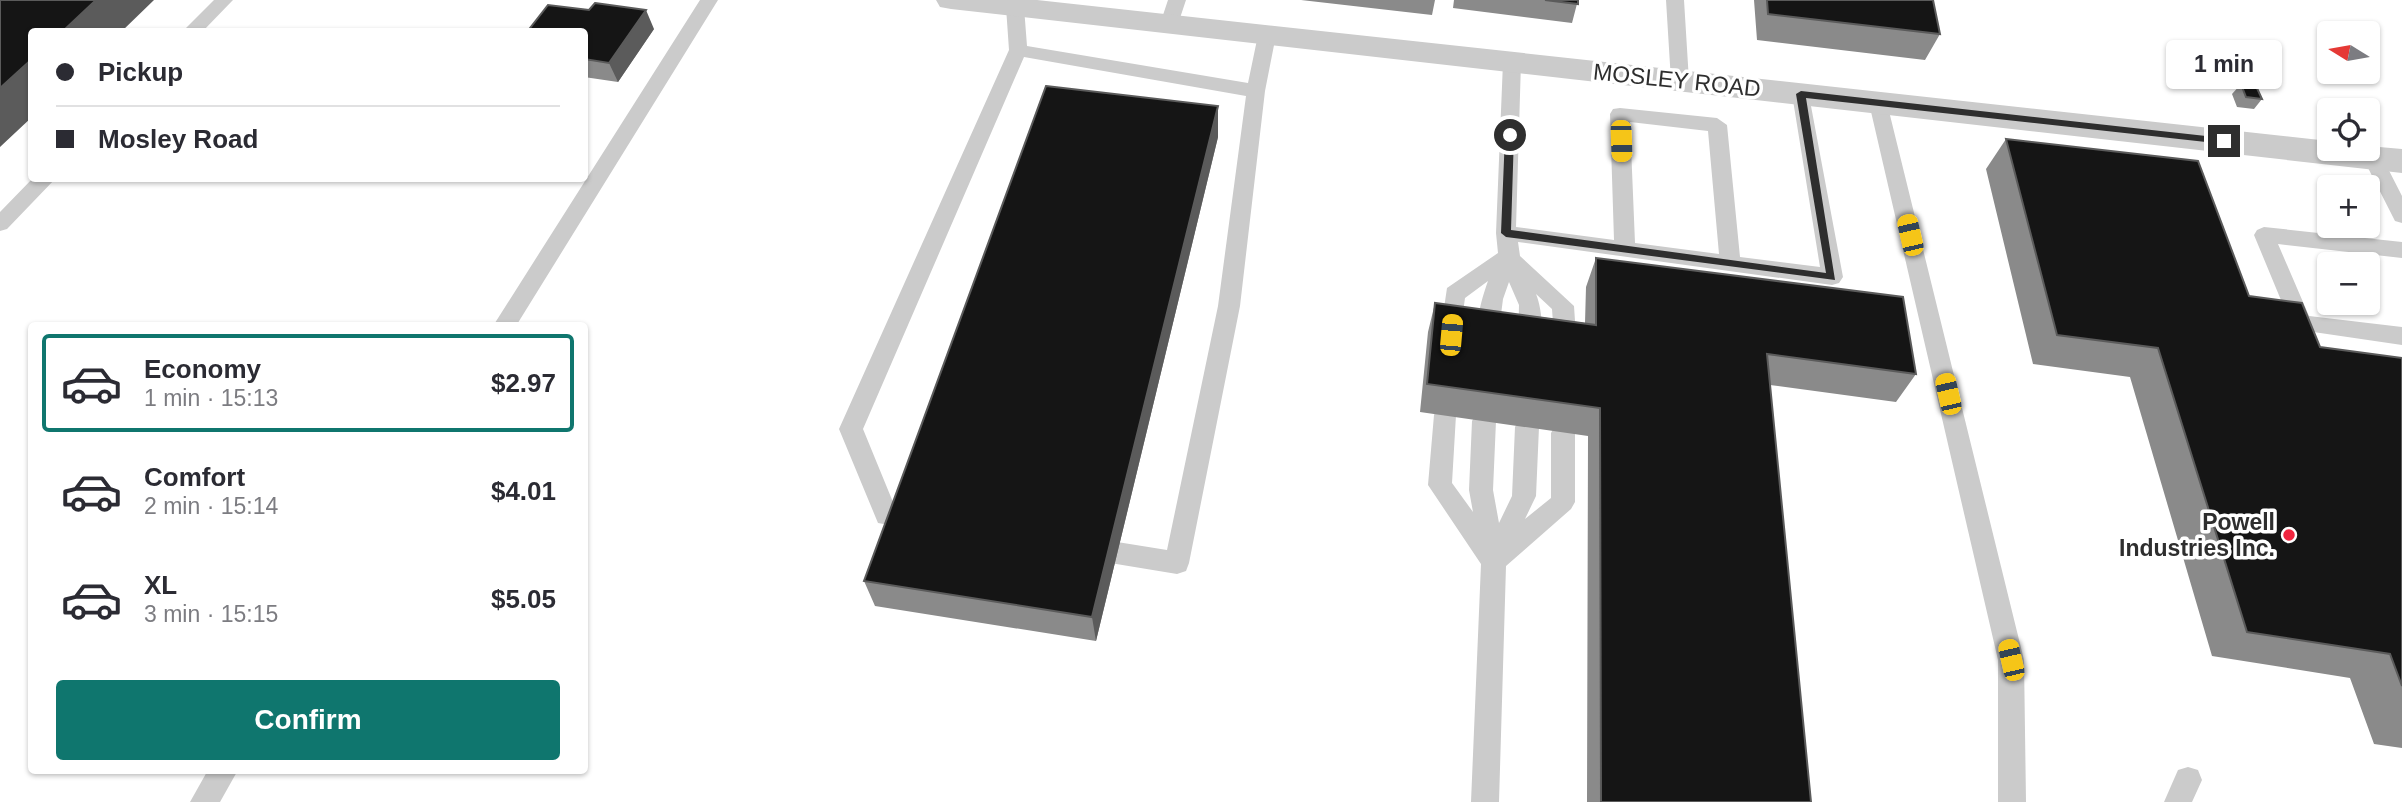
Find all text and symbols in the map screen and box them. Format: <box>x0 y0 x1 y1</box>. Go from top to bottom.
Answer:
north arrow <box>2317 21 2380 84</box>
map controls <box>2317 21 2380 315</box>
callout: 1 min <box>2166 40 2282 88</box>
text: 1 min <box>2194 51 2254 77</box>
text: Pickup <box>98 57 183 87</box>
street label: MOSLEY ROAD <box>1592 58 1762 102</box>
button: locate <box>2317 98 2380 161</box>
route start <box>1494 119 1526 151</box>
car <box>1610 120 1633 162</box>
text: Mosley Road <box>98 124 258 154</box>
route end <box>2208 125 2240 157</box>
button: + <box>2317 175 2380 238</box>
car <box>1896 212 1925 258</box>
button: − <box>2317 252 2380 315</box>
car <box>1439 313 1464 357</box>
icon: car <box>60 352 123 415</box>
text: Economy <box>144 354 261 384</box>
text: $2.97 <box>491 368 556 398</box>
car <box>1934 371 1963 417</box>
text: 1 min · 15:13 <box>144 385 278 411</box>
icon: car <box>60 460 123 523</box>
text: Comfort <box>144 462 245 492</box>
text: $4.01 <box>491 476 556 506</box>
text: 2 min · 15:14 <box>144 493 278 519</box>
place label: Powell Industries Inc. <box>2119 509 2275 561</box>
marker: Powell Industries Inc. <box>2281 527 2297 543</box>
icon: car <box>60 568 123 631</box>
text: XL <box>144 570 177 600</box>
text: $5.05 <box>491 584 556 614</box>
text: 3 min · 15:15 <box>144 601 278 627</box>
car <box>1997 637 2026 683</box>
button: Confirm <box>56 680 560 760</box>

